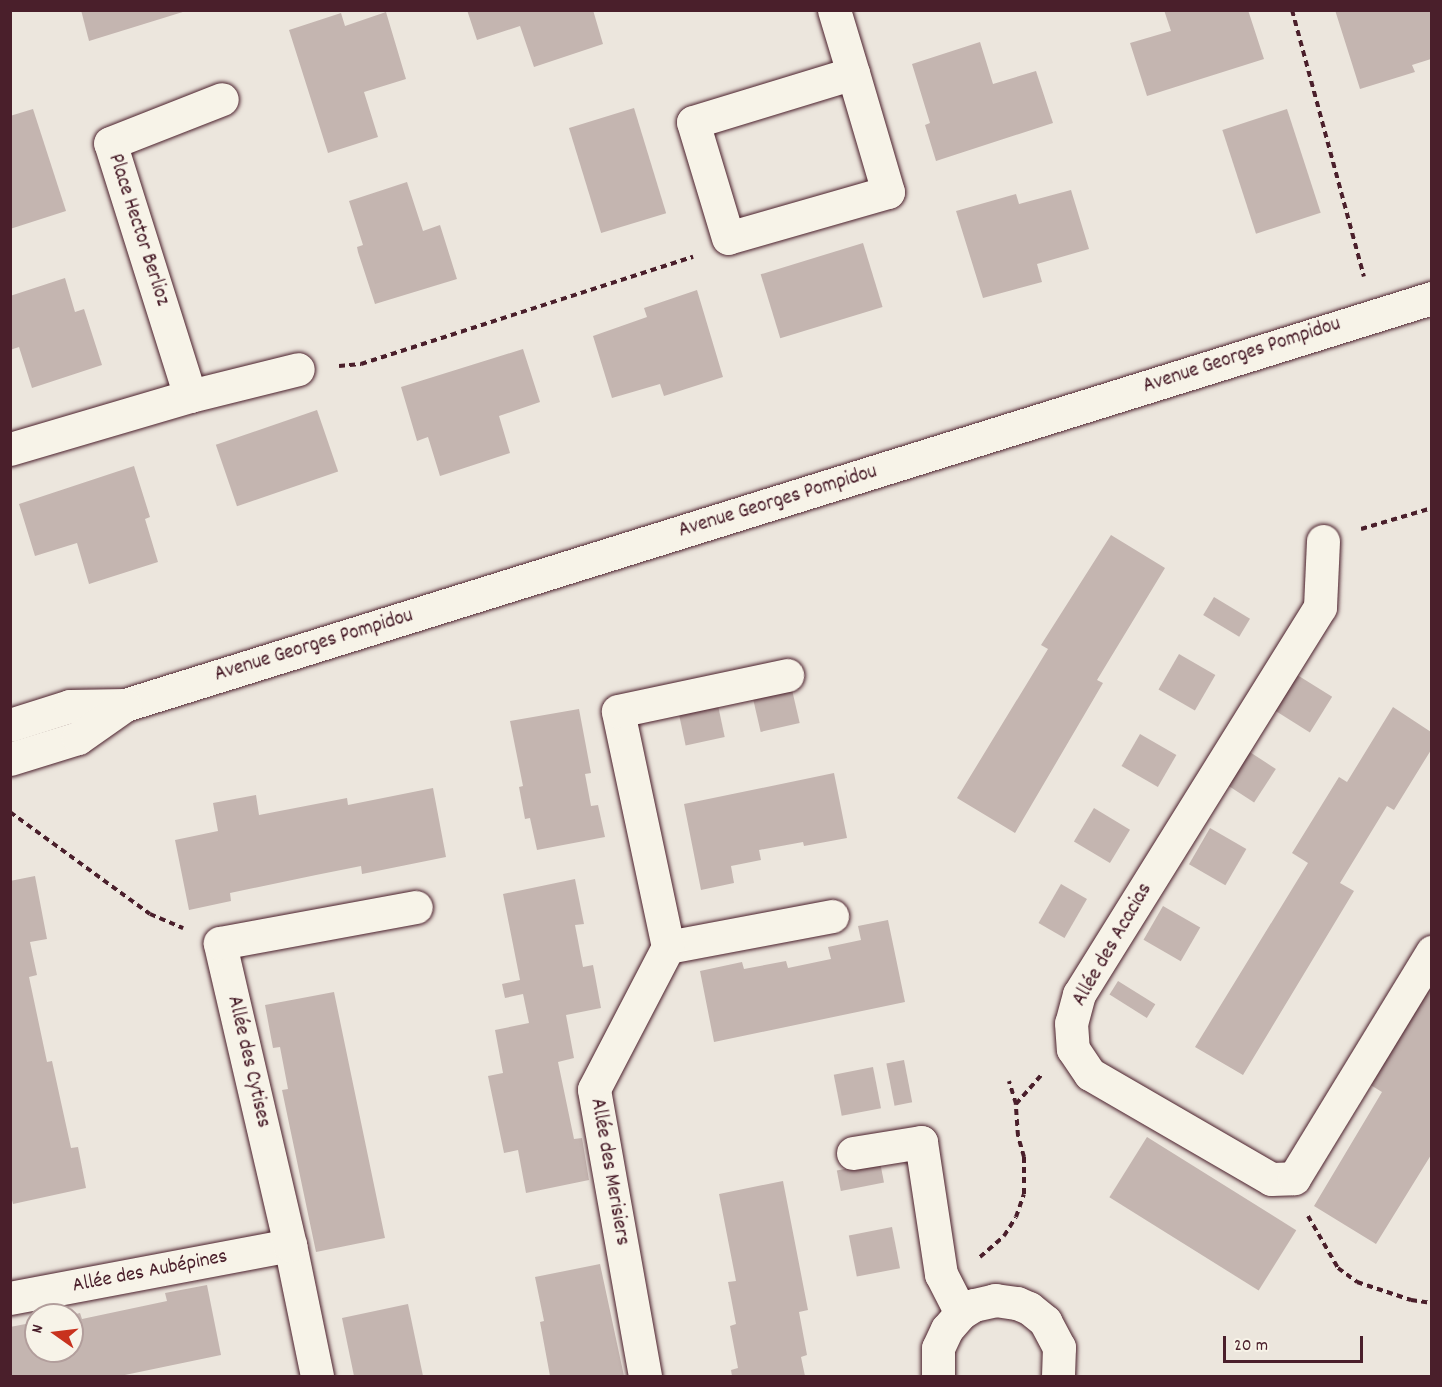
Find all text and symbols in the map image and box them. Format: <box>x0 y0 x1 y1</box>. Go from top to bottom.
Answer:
street label: Place Hector Berlioz <box>102 151 174 309</box>
street label: Avenue Georges Pompidou <box>1140 312 1344 400</box>
street label: Avenue Georges Pompidou <box>676 460 880 544</box>
street label: Avenue Georges Pompidou <box>212 604 416 688</box>
street label: Allée des Acacias <box>1068 879 1158 1011</box>
street label: Allée des Cytises <box>221 994 275 1130</box>
street label: Allée des Merisiers <box>584 1096 634 1248</box>
street label: Allée des Aubépines <box>70 1245 230 1299</box>
north arrow <box>24 1303 84 1363</box>
text: N <box>26 1322 50 1336</box>
scale bar <box>1226 1324 1366 1362</box>
text: 20 m <box>1234 1334 1268 1359</box>

